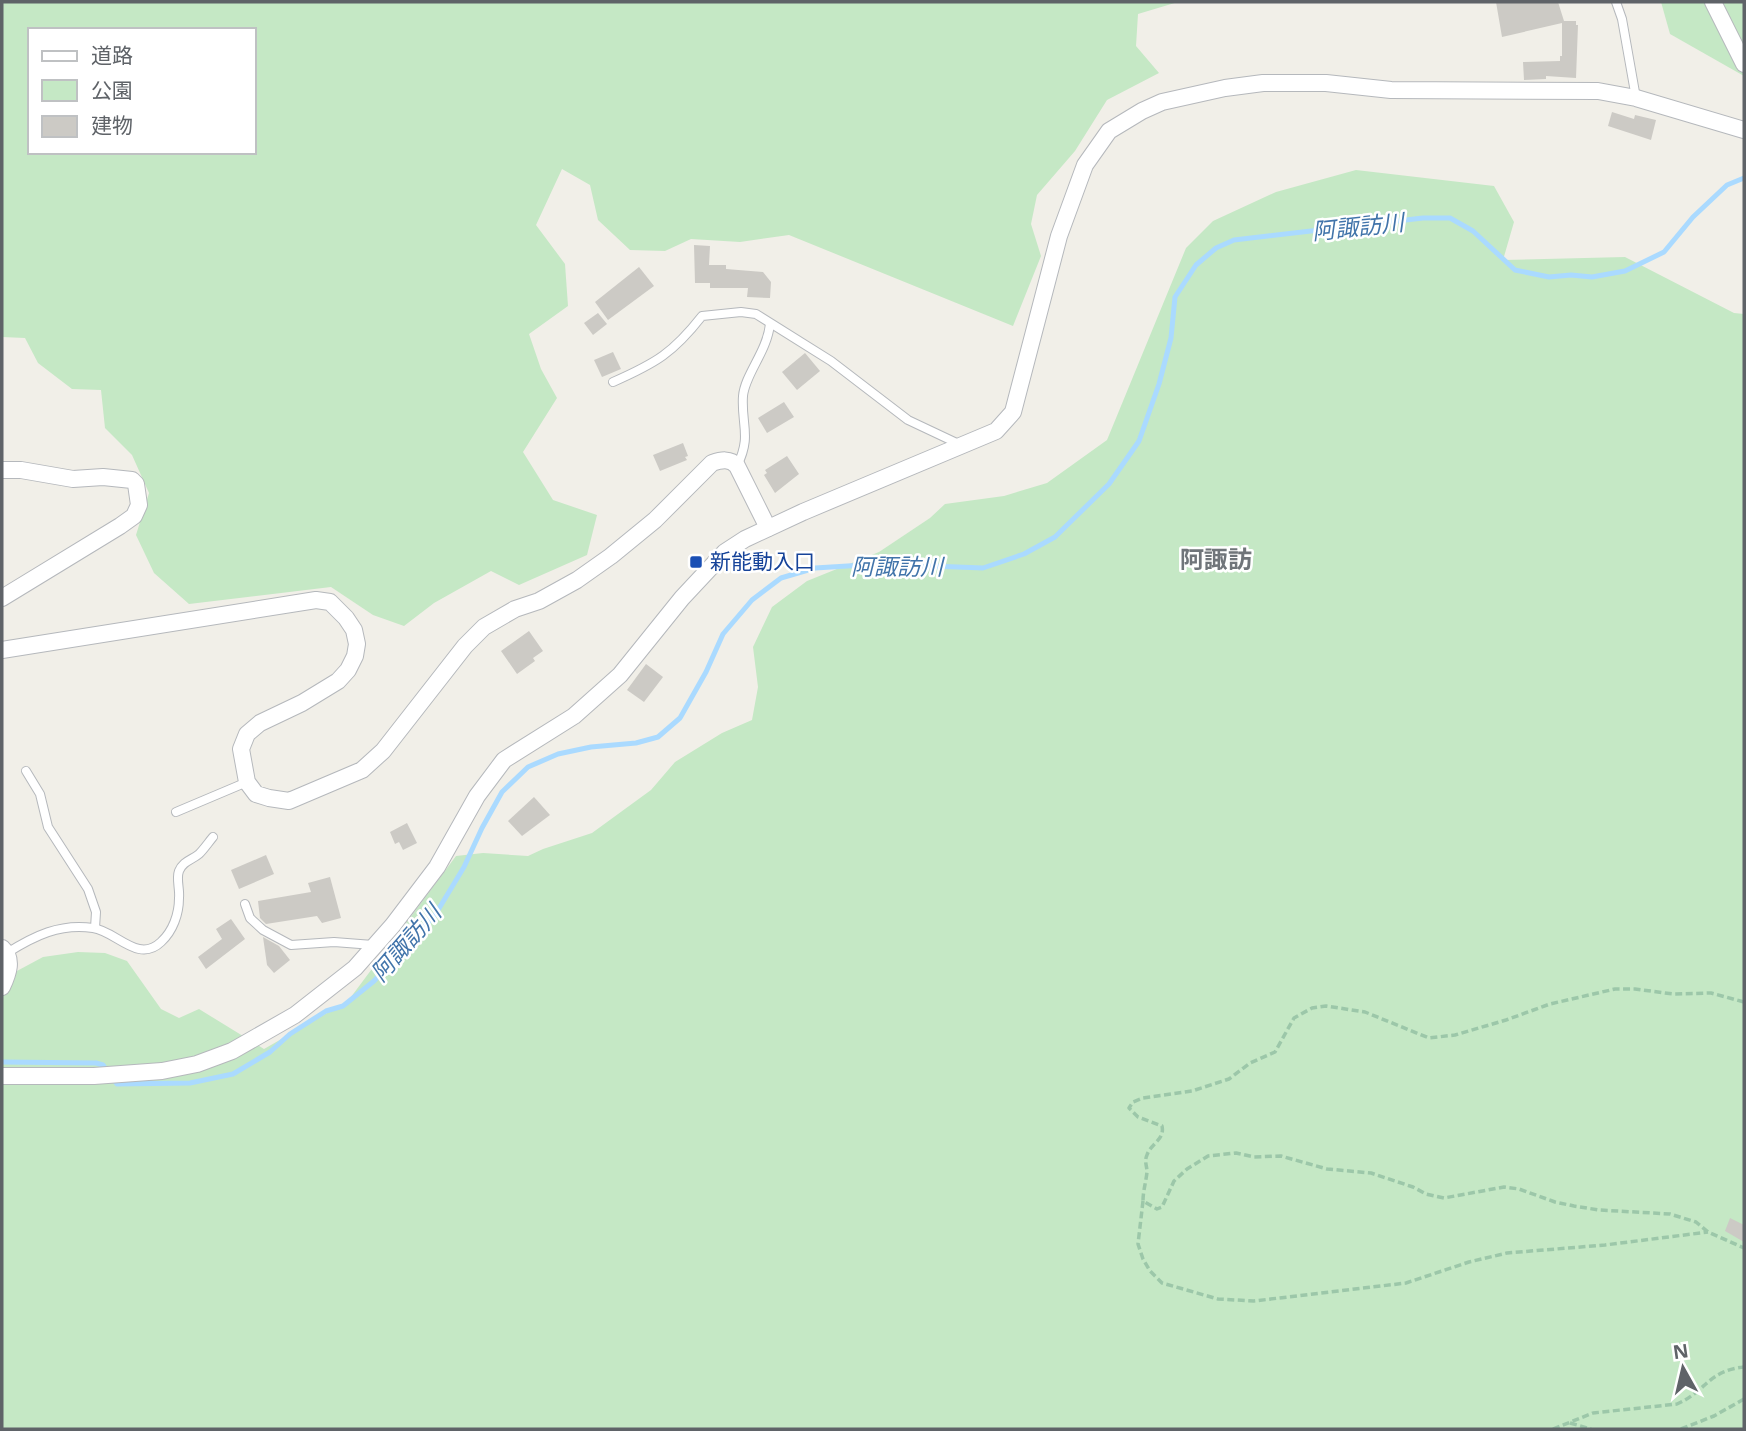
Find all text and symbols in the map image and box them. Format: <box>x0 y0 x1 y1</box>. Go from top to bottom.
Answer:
legend <box>28 28 256 154</box>
text: 道路 <box>91 41 133 69</box>
text: 公園 <box>91 76 133 104</box>
text: 建物 <box>91 111 133 139</box>
water label: 阿諏訪川 <box>1310 205 1408 247</box>
district label: 阿諏訪 <box>1180 542 1252 575</box>
place label: 新能動入口 <box>710 547 815 575</box>
water label: 阿諏訪川 <box>851 550 946 582</box>
marker: 新能動入口 <box>688 554 704 570</box>
water label: 阿諏訪川 <box>363 895 449 988</box>
north arrow <box>1648 1333 1718 1403</box>
text: N <box>1671 1337 1690 1365</box>

